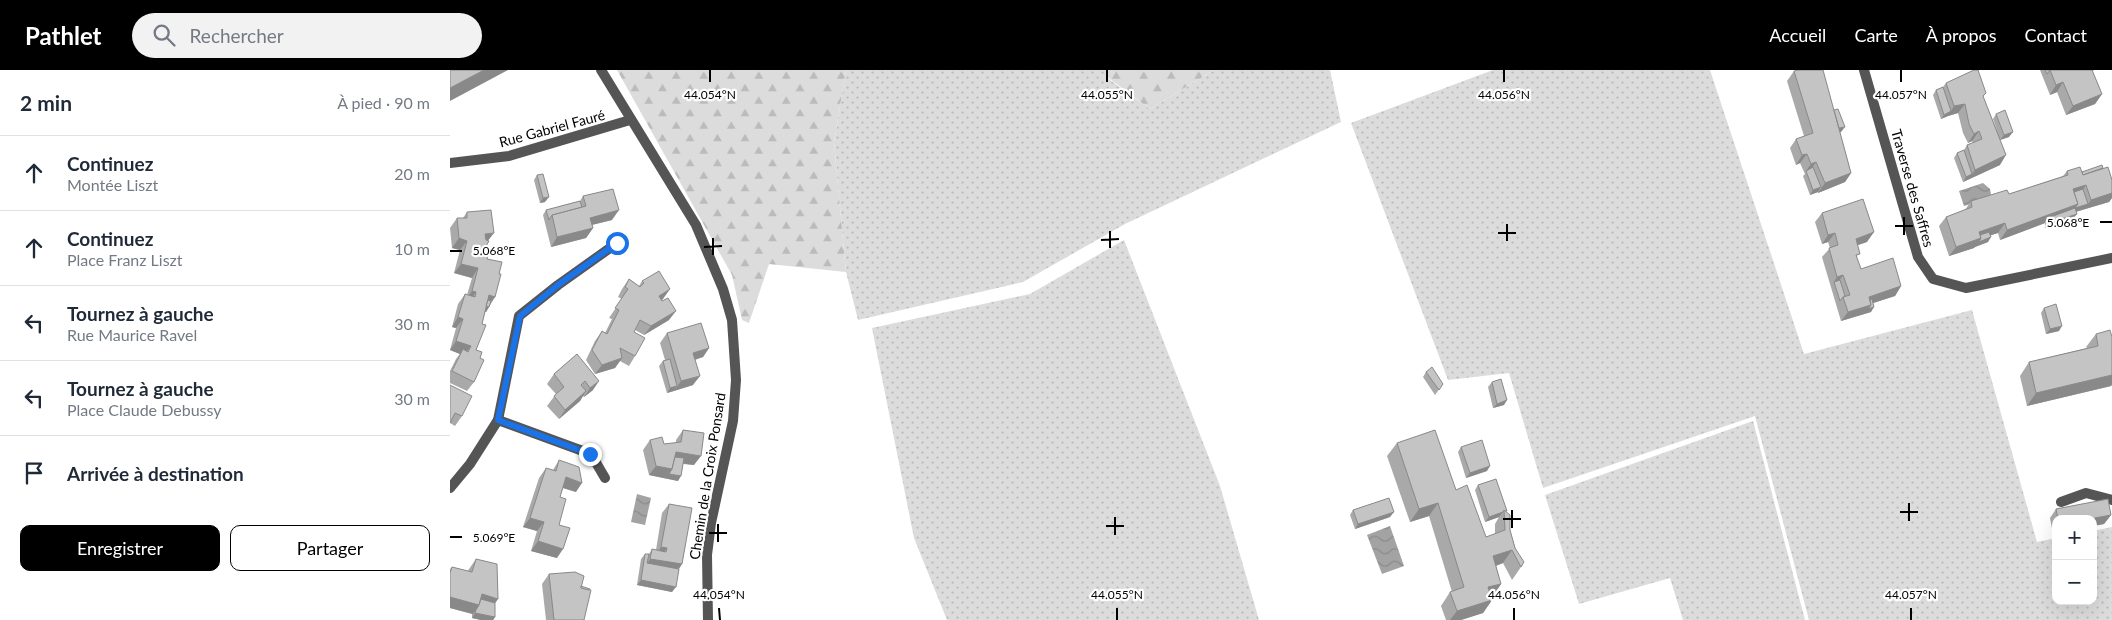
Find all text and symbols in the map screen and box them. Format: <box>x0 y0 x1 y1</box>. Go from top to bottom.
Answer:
search box <box>132 13 482 58</box>
text: Pathlet <box>25 21 102 50</box>
icon: search <box>150 21 178 49</box>
text: Rechercher <box>190 24 284 47</box>
text: Accueil <box>1769 24 1826 46</box>
text: Carte <box>1854 24 1898 46</box>
text: À propos <box>1926 24 1997 46</box>
text: Contact <box>2025 24 2087 46</box>
text: 44.054°N <box>684 87 736 102</box>
text: 44.055°N <box>1081 87 1133 102</box>
text: 44.056°N <box>1478 87 1530 102</box>
text: 44.057°N <box>1875 87 1927 102</box>
text: 2 min <box>20 90 72 115</box>
text: À pied · 90 m <box>337 93 430 112</box>
street label: Rue Gabriel Fauré <box>497 106 607 150</box>
street label: Traverse des Saffres <box>1888 127 1938 249</box>
text: Continuez <box>67 152 153 175</box>
icon: ahead <box>20 159 48 187</box>
text: 20 m <box>394 164 430 183</box>
text: Montée Liszt <box>67 175 158 194</box>
text: 5.068°E <box>2047 215 2089 230</box>
text: Continuez <box>67 227 153 250</box>
route start <box>606 232 629 255</box>
icon: ahead <box>20 234 48 262</box>
text: 10 m <box>394 239 430 258</box>
text: 5.068°E <box>473 243 515 258</box>
text: Place Franz Liszt <box>67 250 183 269</box>
text: Tournez à gauche <box>67 302 214 325</box>
icon: left <box>20 309 48 337</box>
text: 30 m <box>394 314 430 333</box>
text: Rue Maurice Ravel <box>67 325 197 344</box>
text: Tournez à gauche <box>67 377 214 400</box>
icon: left <box>20 384 48 412</box>
text: 30 m <box>394 389 430 408</box>
street label: Chemin de la Croix Ponsard <box>685 391 729 561</box>
text: Place Claude Debussy <box>67 400 222 419</box>
route end <box>579 443 602 466</box>
icon: arrive <box>20 459 48 487</box>
text: Arrivée à destination <box>67 462 244 485</box>
map controls <box>2052 515 2097 605</box>
button: + <box>2052 515 2097 560</box>
button: Enregistrer <box>20 525 220 571</box>
button: Partager <box>230 525 430 571</box>
text: 5.069°E <box>473 530 515 545</box>
button: − <box>2052 560 2097 605</box>
text: 44.054°N <box>693 587 745 602</box>
text: 44.055°N <box>1091 587 1143 602</box>
text: 44.056°N <box>1488 587 1540 602</box>
text: 44.057°N <box>1885 587 1937 602</box>

